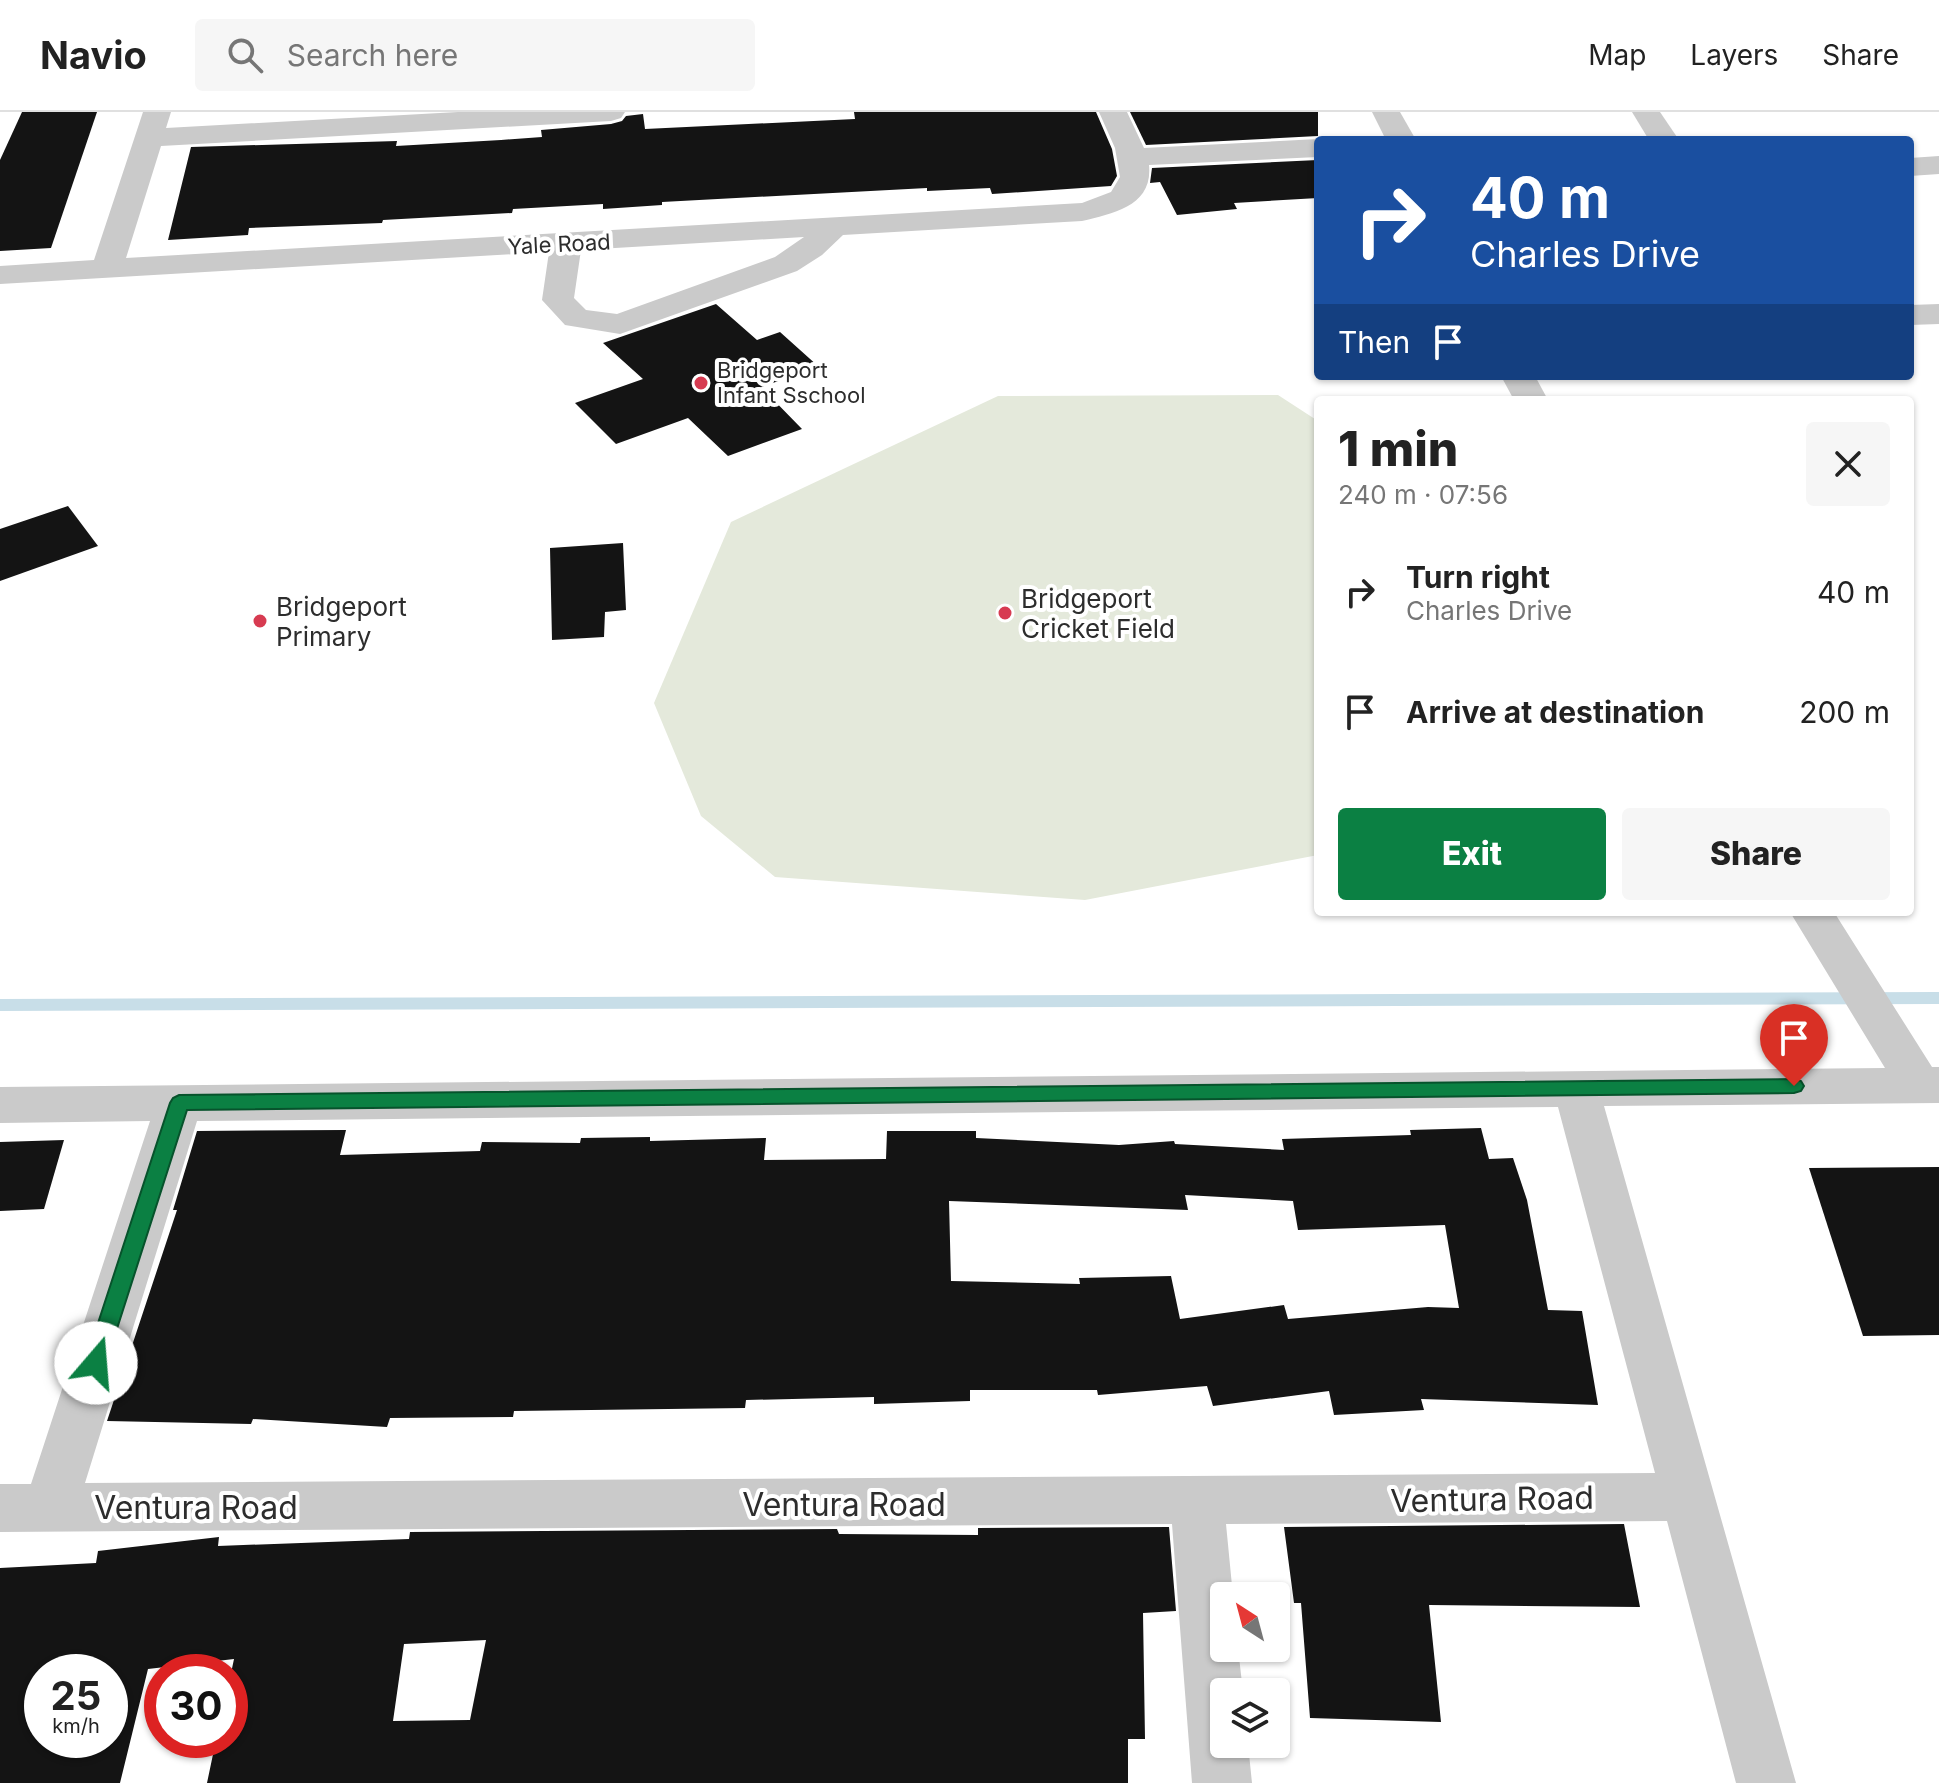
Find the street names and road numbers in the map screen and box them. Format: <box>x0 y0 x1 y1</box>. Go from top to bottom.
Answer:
street label: Yale Road <box>507 228 611 260</box>
street label: Ventura Road <box>1390 1478 1594 1520</box>
street label: Ventura Road <box>742 1485 946 1524</box>
street label: Ventura Road <box>94 1488 298 1527</box>

